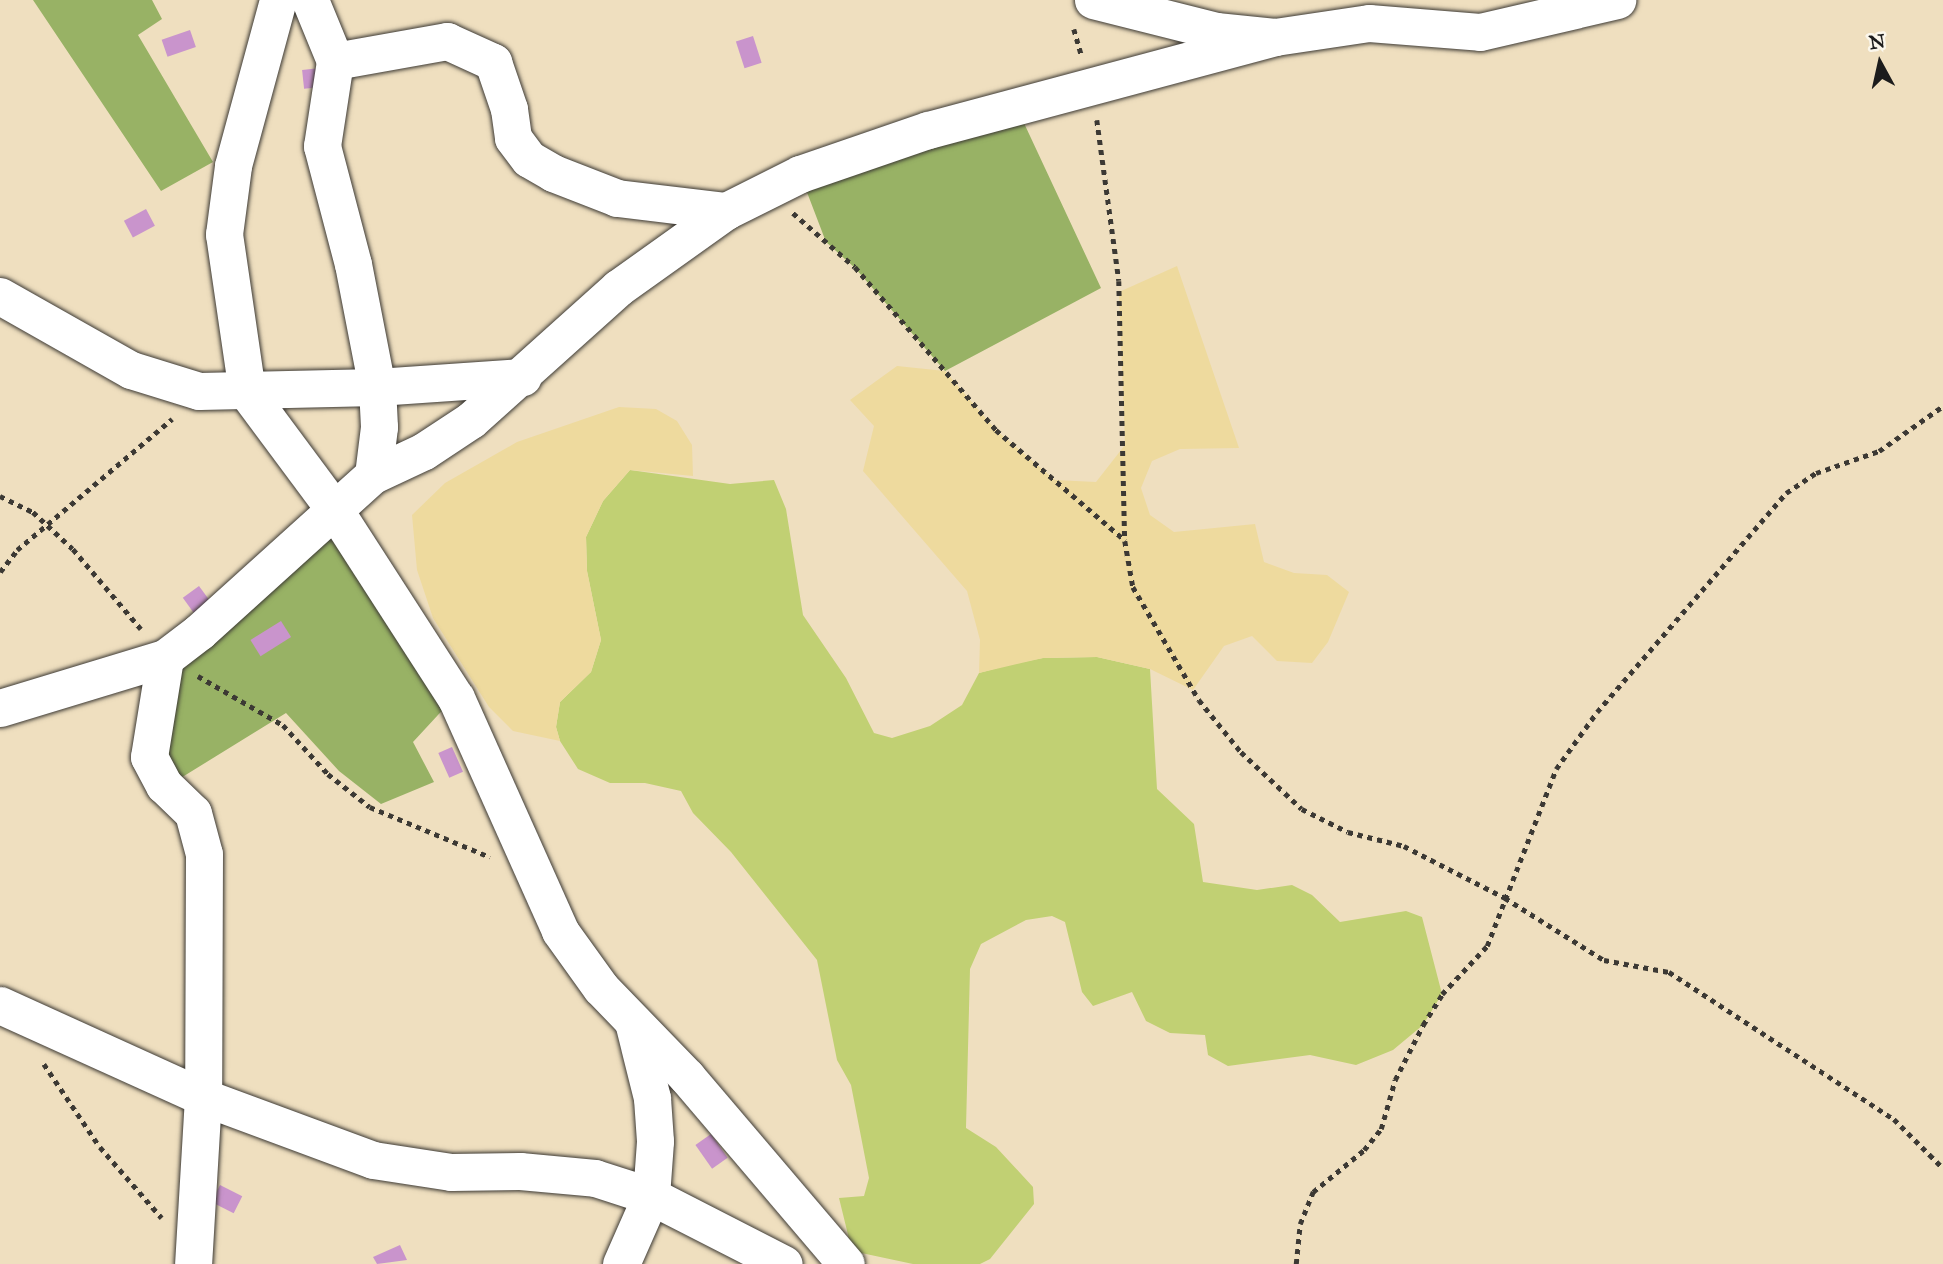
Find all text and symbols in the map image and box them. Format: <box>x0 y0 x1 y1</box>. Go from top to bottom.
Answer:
north arrow <box>1845 28 1915 98</box>
text: N <box>1867 29 1887 54</box>

